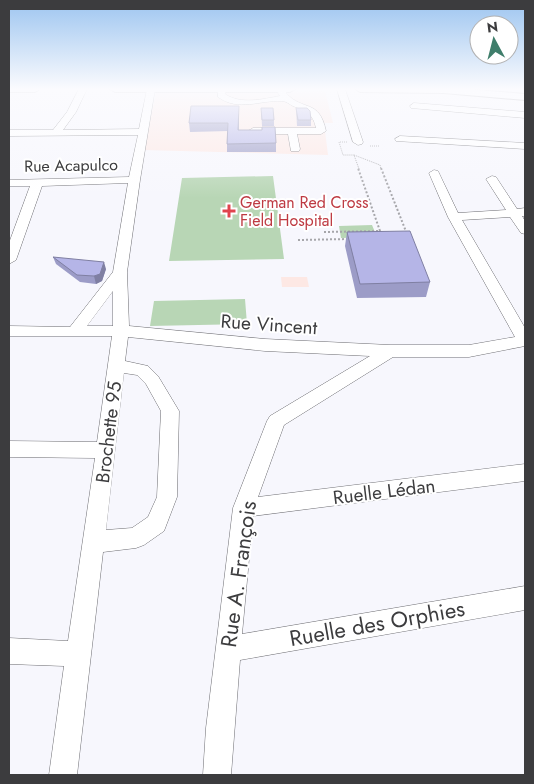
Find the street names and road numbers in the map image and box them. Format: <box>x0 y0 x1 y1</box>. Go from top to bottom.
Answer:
street label: Rue Acapulco <box>24 153 118 178</box>
street label: Rue Vincent <box>220 308 319 341</box>
street label: Brochette 95 <box>89 380 128 484</box>
street label: Ruelle Lédan <box>331 472 437 511</box>
street label: Rue A. François <box>212 499 264 649</box>
street label: Ruelle des Orphies <box>287 592 467 654</box>

